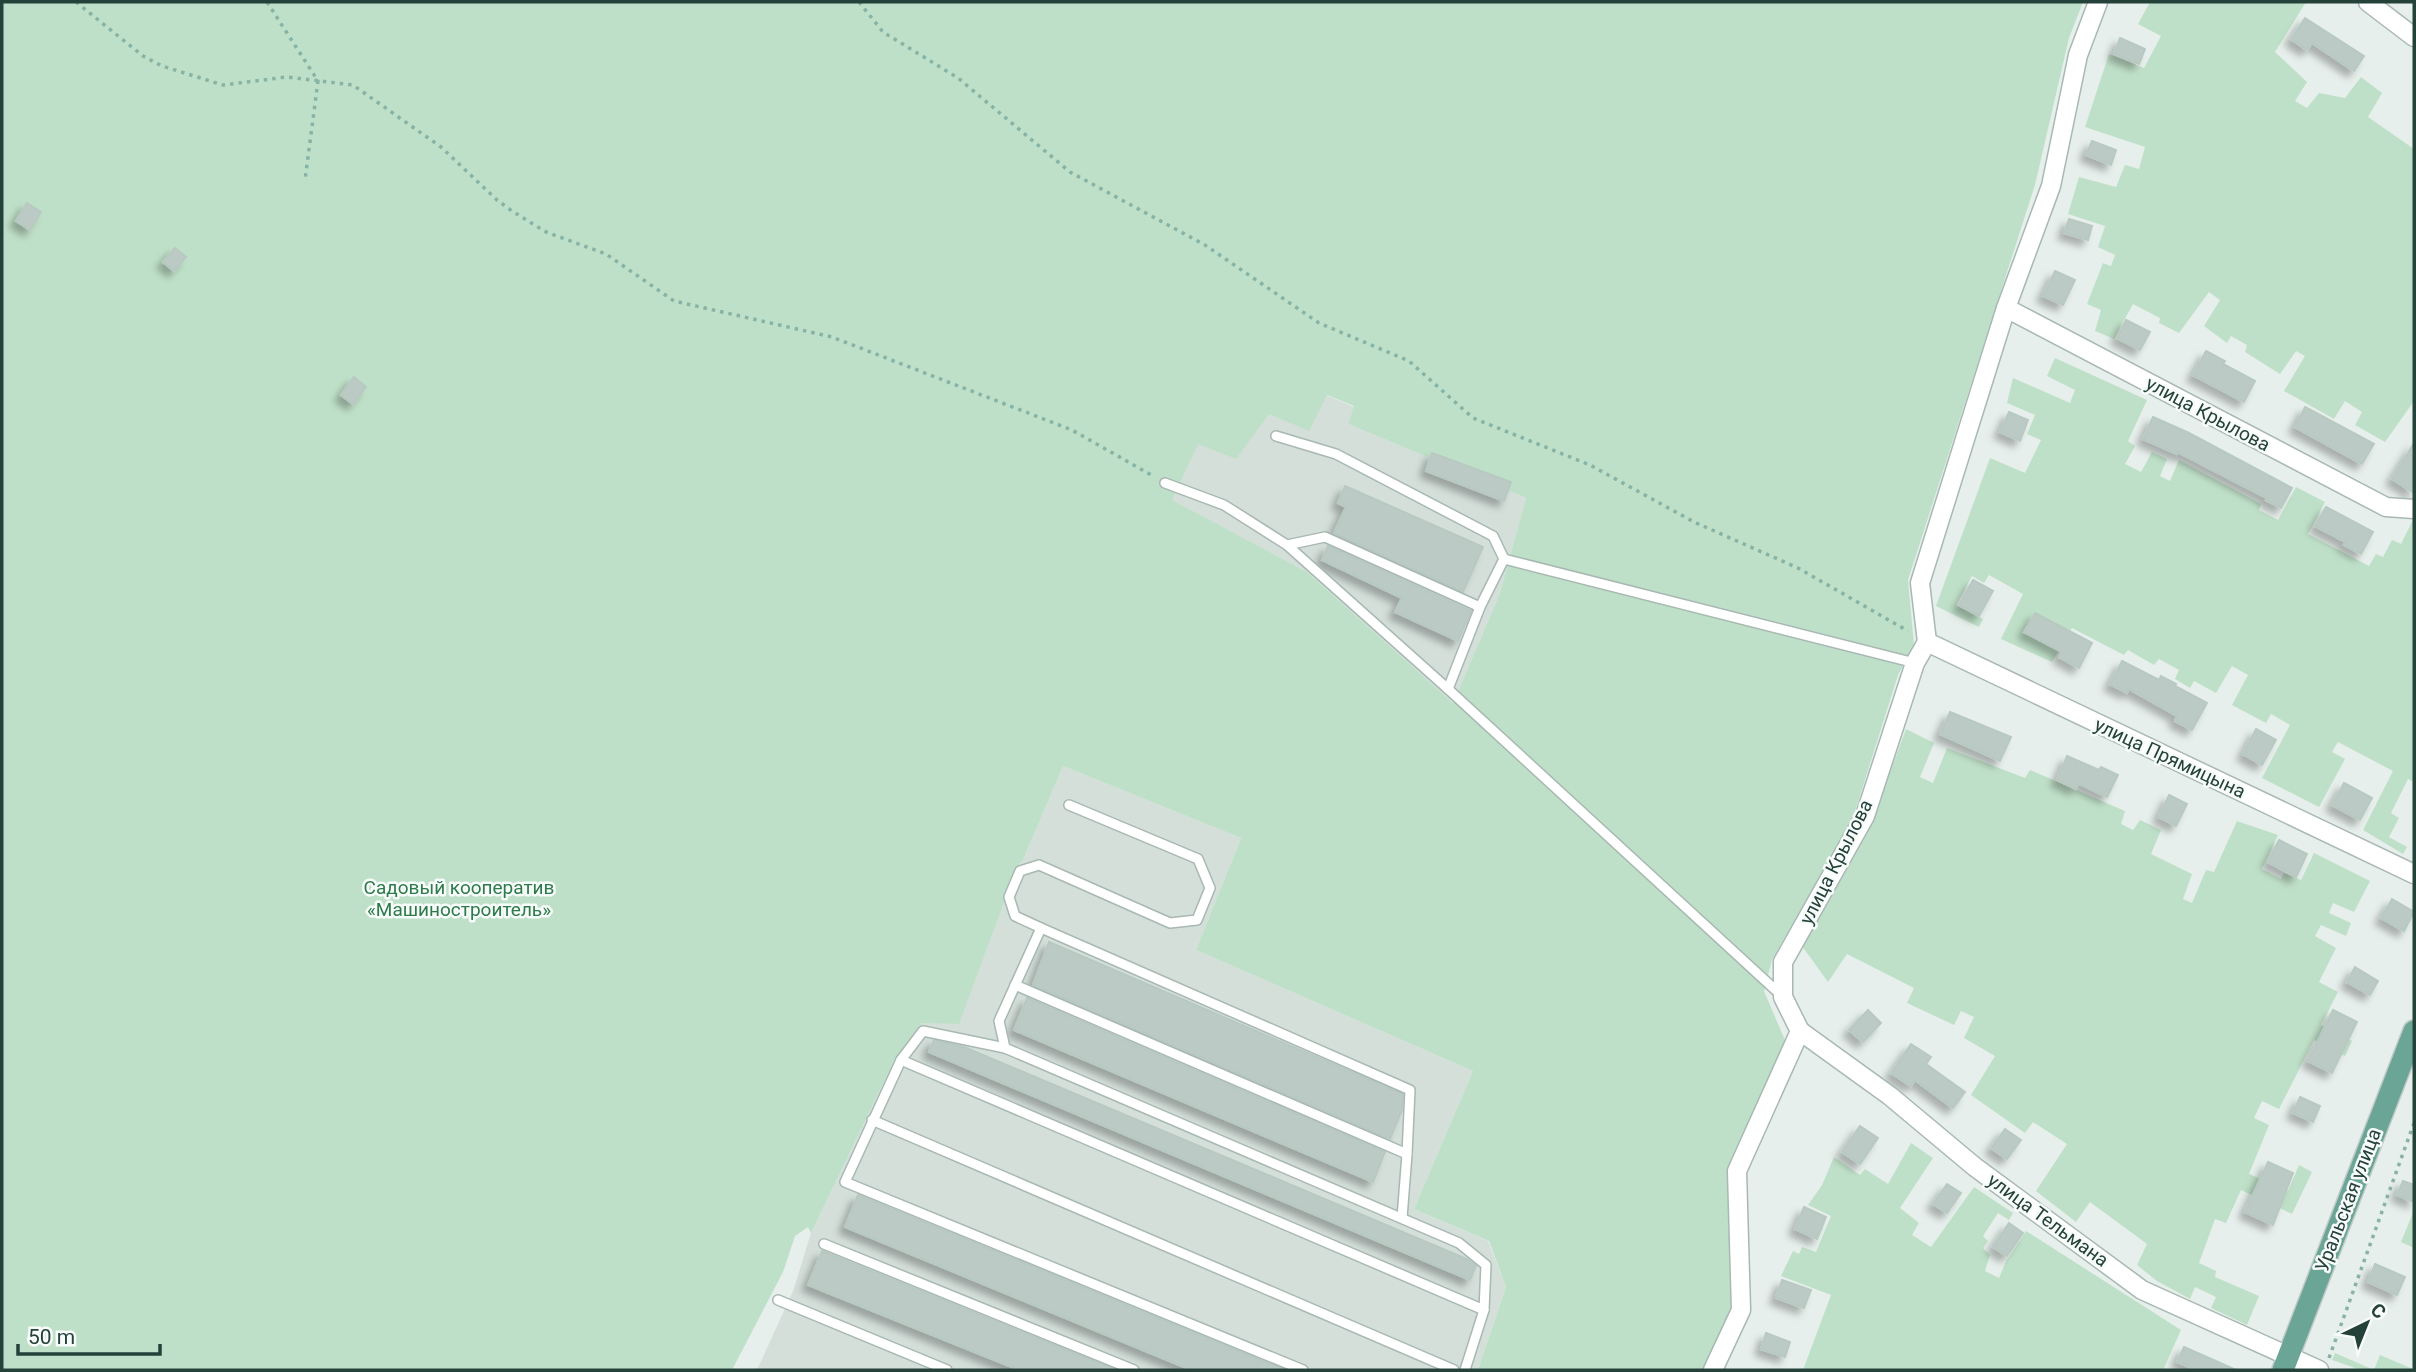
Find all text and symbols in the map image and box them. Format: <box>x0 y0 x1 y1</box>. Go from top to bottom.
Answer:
street label: улица Крылова <box>2142 372 2274 456</box>
street label: улица Прямицына <box>2091 713 2249 803</box>
street label: улица Крылова <box>1795 796 1877 928</box>
park label: Садовый кооператив «Машиностроитель» <box>364 876 554 921</box>
street label: Уральская улица <box>2310 1125 2386 1275</box>
street label: улица Тельмана <box>1983 1168 2113 1272</box>
north arrow <box>2332 1288 2402 1358</box>
text: С <box>2366 1298 2391 1324</box>
scale bar <box>18 1312 159 1356</box>
text: 50 m <box>28 1325 75 1349</box>

